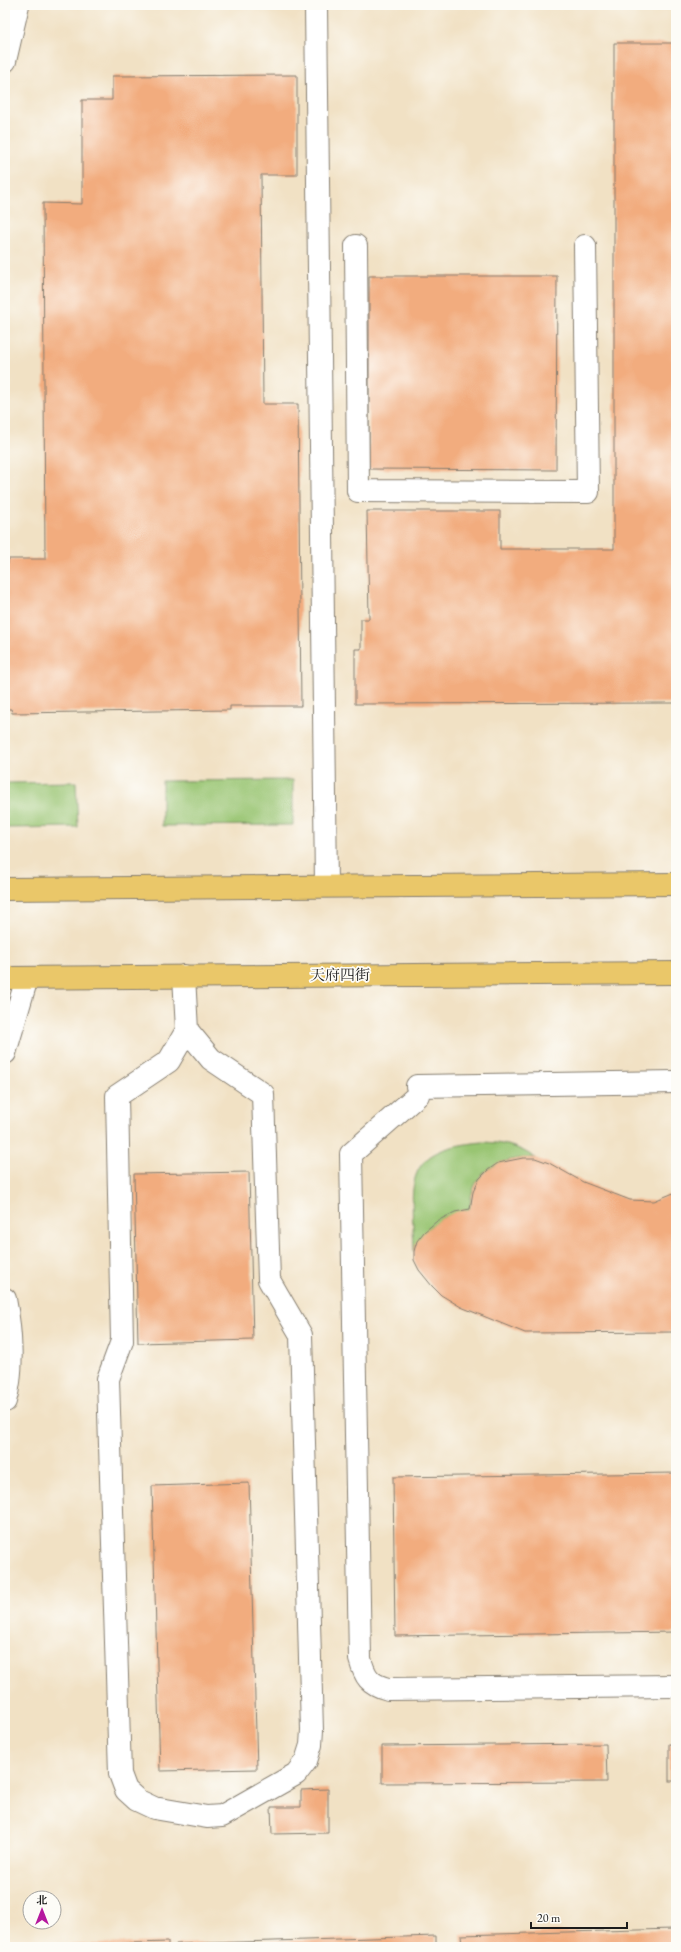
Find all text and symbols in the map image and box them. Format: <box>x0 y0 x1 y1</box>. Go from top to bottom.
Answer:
street label: 天府四街 <box>310 965 370 984</box>
north arrow <box>22 1890 62 1930</box>
text: 北 <box>37 1893 48 1907</box>
scale bar <box>531 1904 627 1930</box>
text: 20 m <box>537 1910 561 1926</box>

